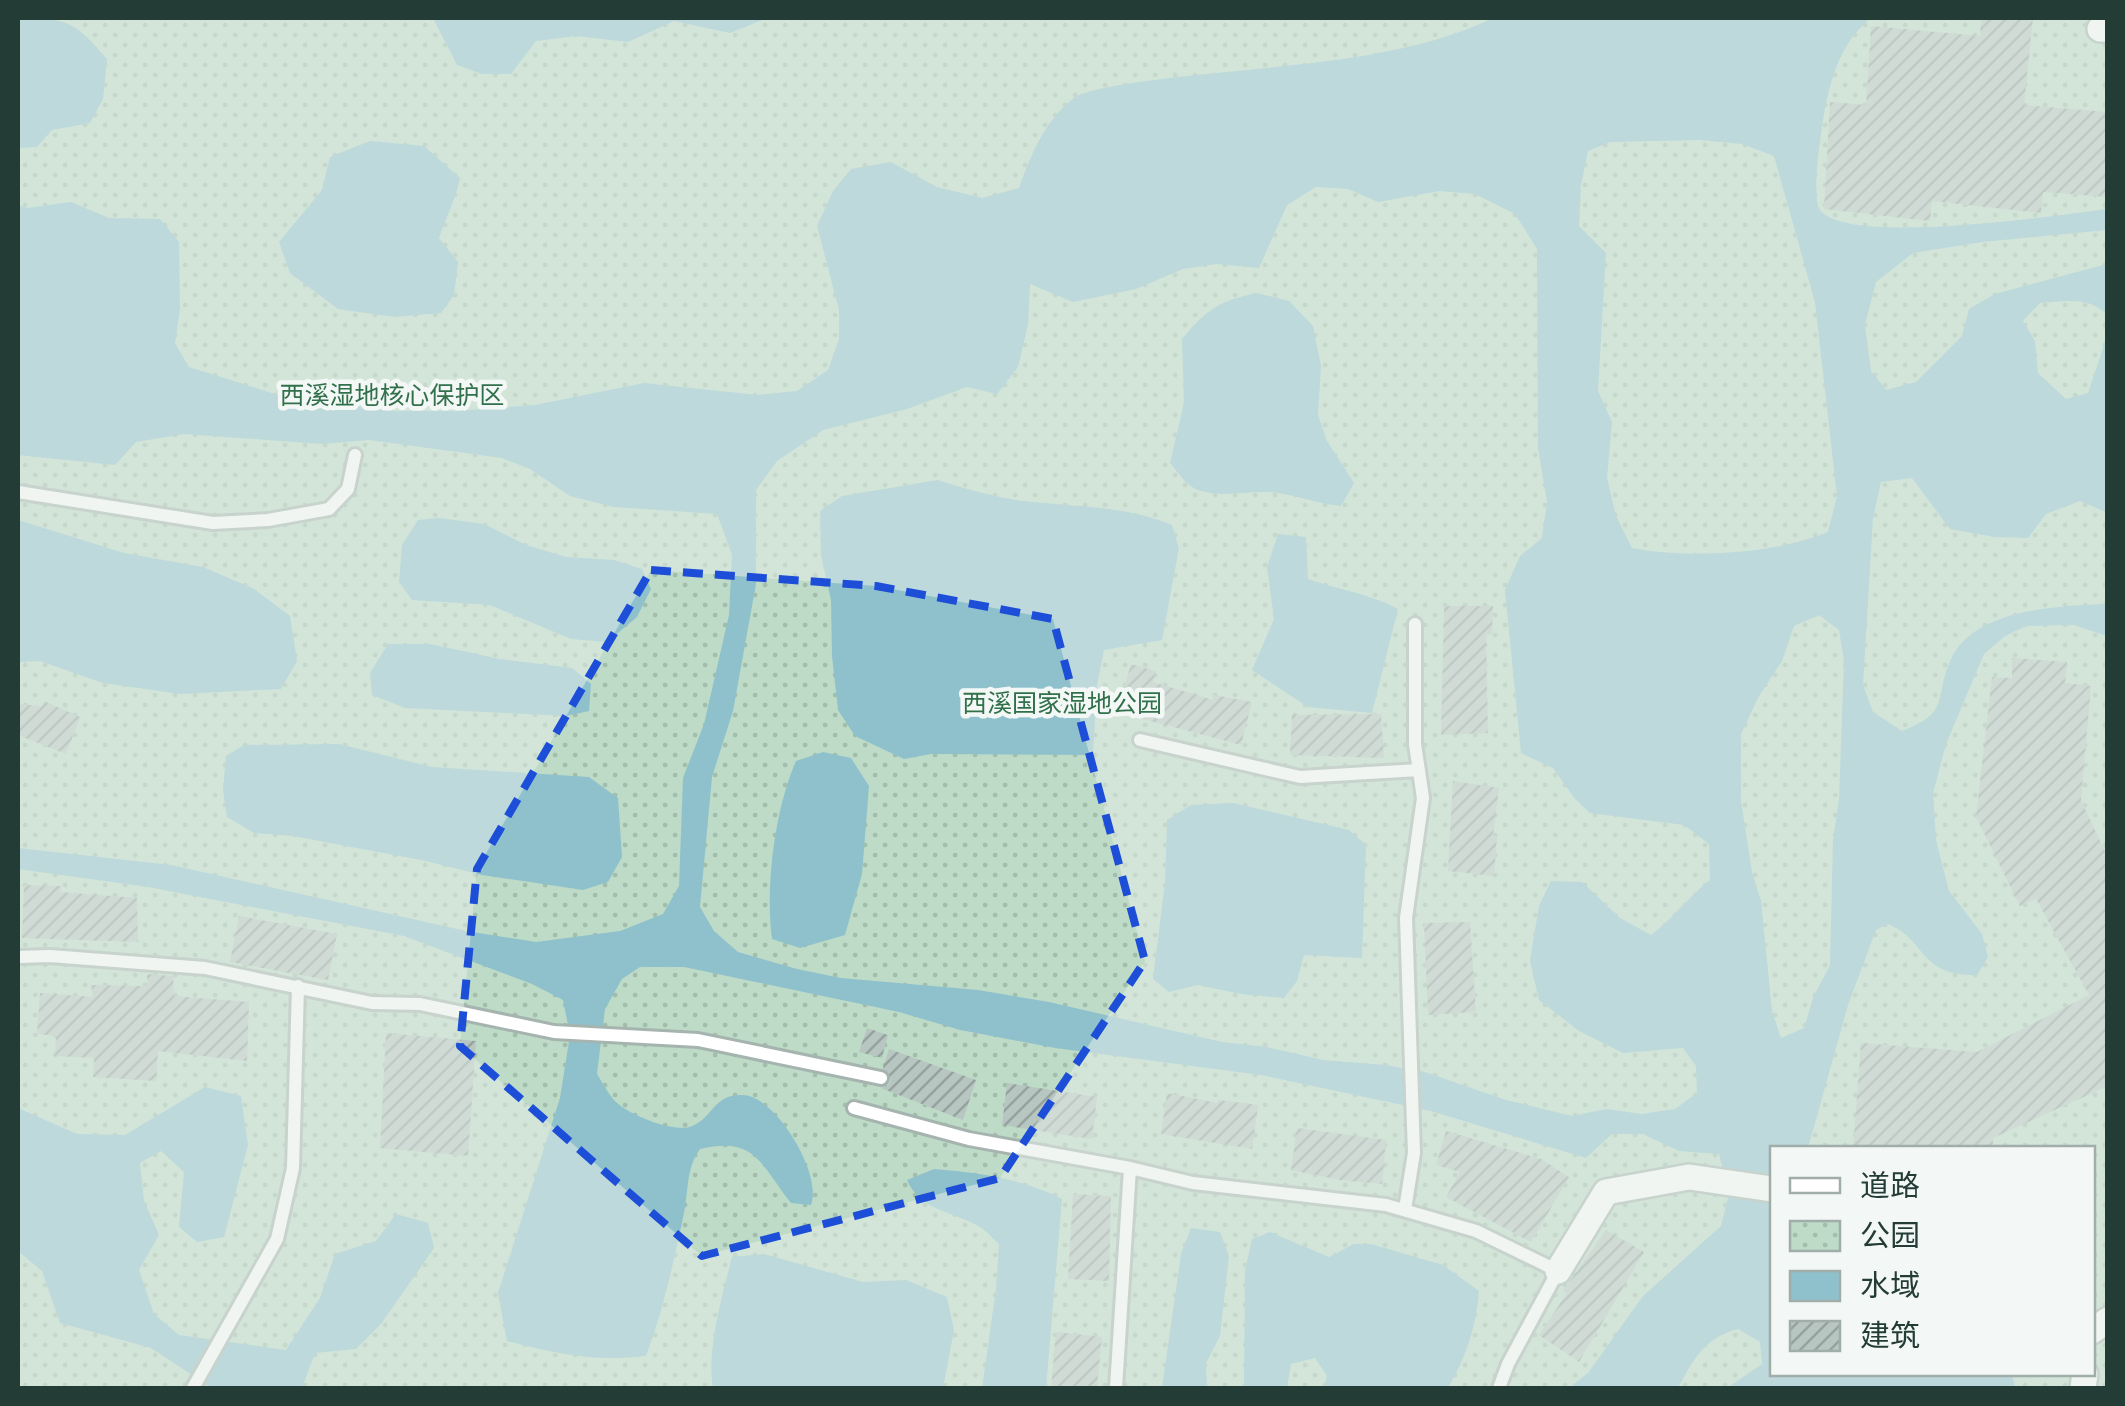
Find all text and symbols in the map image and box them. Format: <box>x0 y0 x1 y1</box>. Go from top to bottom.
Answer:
park label: 西溪湿地核心保护区 <box>279 376 505 414</box>
park label: 西溪国家湿地公园 <box>962 684 1162 722</box>
legend <box>1770 1146 2095 1376</box>
text: 道路 <box>1860 1162 1920 1208</box>
text: 公园 <box>1860 1212 1920 1258</box>
text: 水域 <box>1860 1262 1920 1308</box>
text: 建筑 <box>1860 1312 1920 1358</box>

